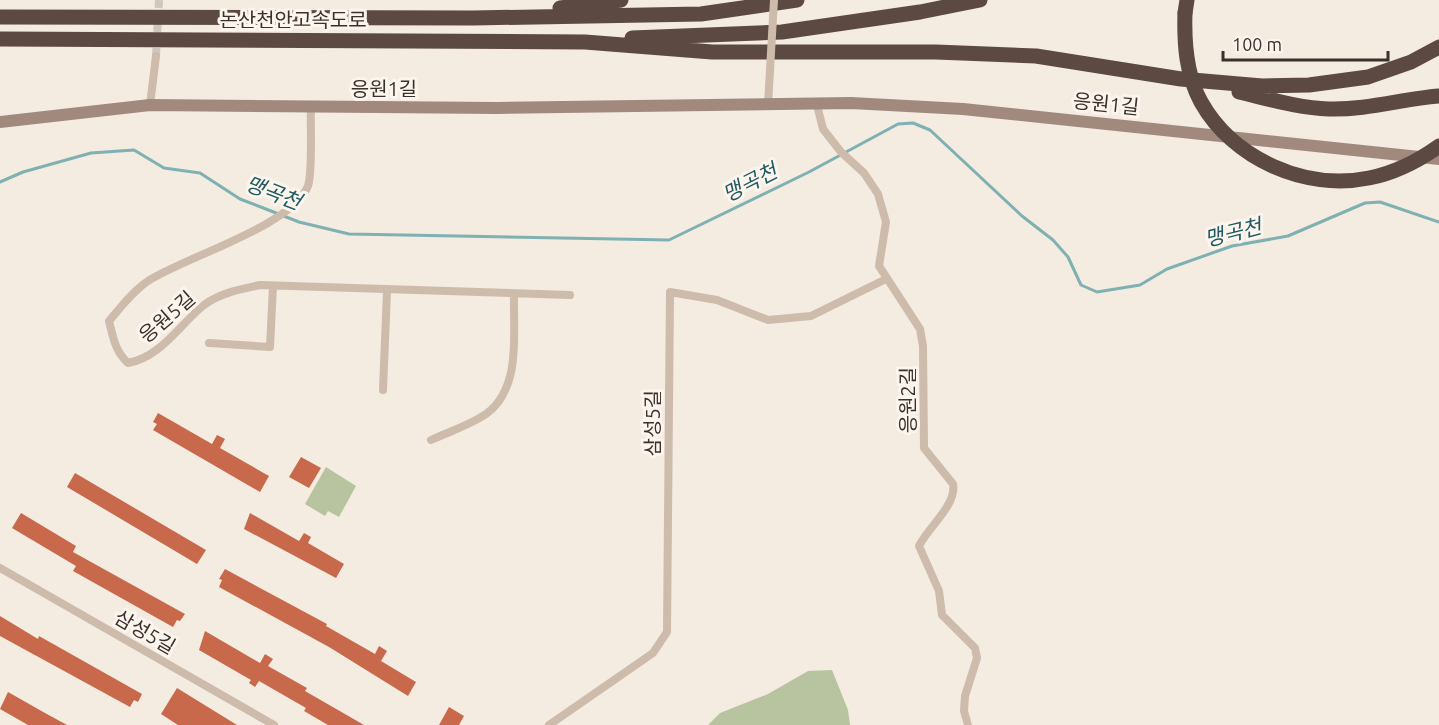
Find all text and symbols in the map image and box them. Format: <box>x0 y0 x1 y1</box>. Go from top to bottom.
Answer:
street label: 논산천안고속도로 <box>219 8 367 31</box>
scale bar <box>1223 24 1388 62</box>
text: 100 m <box>1232 34 1282 54</box>
street label: 응원1길 <box>351 77 417 100</box>
street label: 응원1길 <box>1072 89 1140 118</box>
water label: 맹곡천 <box>718 157 783 206</box>
water label: 맹곡천 <box>242 170 307 215</box>
water label: 맹곡천 <box>1202 213 1266 251</box>
street label: 응원5길 <box>134 286 199 347</box>
street label: 응원2길 <box>896 367 919 433</box>
street label: 삼성5길 <box>641 390 664 456</box>
street label: 삼성5길 <box>111 605 180 658</box>

